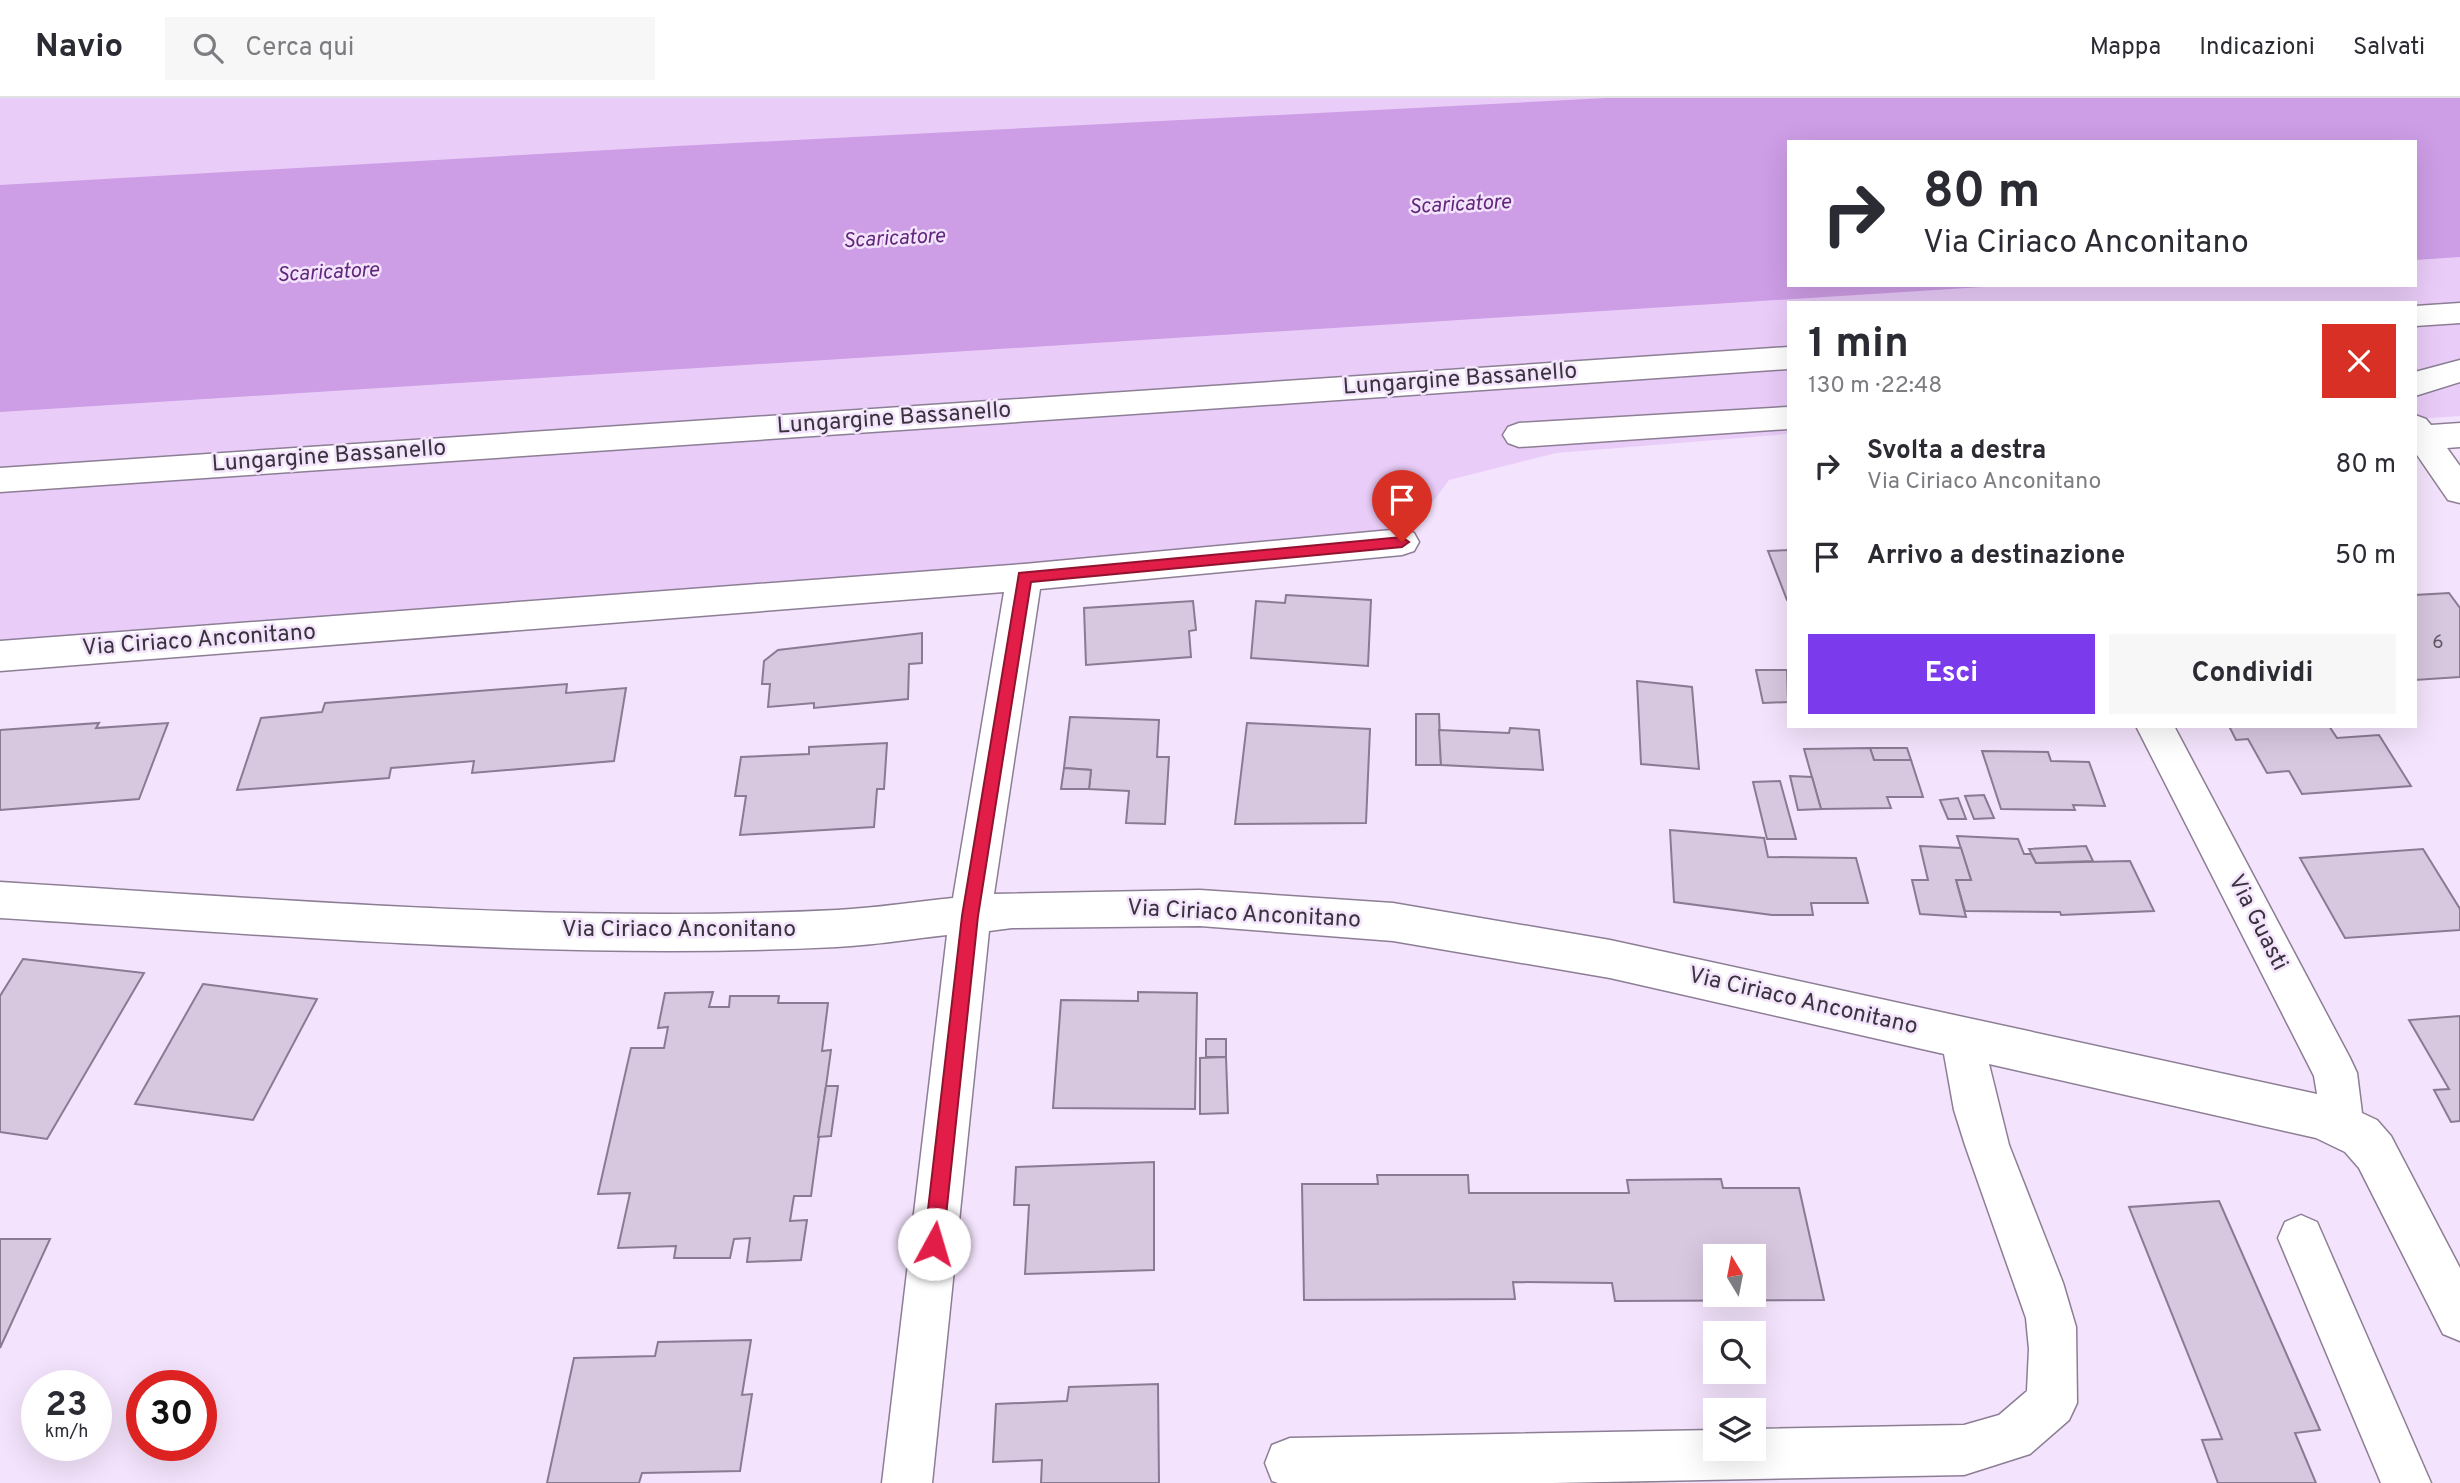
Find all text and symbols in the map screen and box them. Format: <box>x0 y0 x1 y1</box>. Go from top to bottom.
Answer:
search box <box>165 17 655 80</box>
text: Navio <box>35 27 123 69</box>
icon: search <box>189 29 227 67</box>
text: Cerca qui <box>245 32 354 65</box>
text: Mappa <box>2090 33 2161 63</box>
text: Indicazioni <box>2199 33 2315 63</box>
text: Salvati <box>2353 33 2425 63</box>
text: 80 m <box>1923 163 2040 225</box>
icon: right <box>1808 168 1899 259</box>
water label: Scaricatore <box>1408 189 1513 221</box>
water label: Scaricatore <box>842 223 947 255</box>
text: Via Ciriaco Anconitano <box>1923 224 2249 264</box>
water label: Scaricatore <box>276 257 381 289</box>
text: 1 min <box>1808 319 1909 372</box>
button: close <box>2322 324 2396 398</box>
street label: Lungargine Bassanello <box>1342 357 1578 403</box>
text: 130 m · 22:48 <box>1808 372 1942 401</box>
street label: Lungargine Bassanello <box>776 396 1012 442</box>
street label: Lungargine Bassanello <box>211 434 447 480</box>
text: Svolta a destra <box>1867 435 2046 468</box>
icon: right <box>1808 447 1846 485</box>
text: 80 m <box>2336 449 2396 482</box>
text: Via Ciriaco Anconitano <box>1867 468 2101 497</box>
pin <box>1372 470 1432 542</box>
icon: arrive <box>1383 481 1421 519</box>
icon: arrive <box>1808 538 1846 576</box>
text: Arrivo a destinazione <box>1867 540 2125 573</box>
text: 50 m <box>2335 540 2396 573</box>
street label: Via Ciriaco Anconitano <box>81 618 317 664</box>
house number: 6 <box>2432 631 2444 655</box>
button: Esci <box>1808 634 2095 714</box>
button: Condividi <box>2109 634 2396 714</box>
street label: Via Guasti <box>2220 870 2294 976</box>
street label: Via Ciriaco Anconitano <box>1126 894 1362 936</box>
street label: Via Ciriaco Anconitano <box>562 916 796 945</box>
street label: Via Ciriaco Anconitano <box>1686 962 1920 1042</box>
position arrow <box>897 1207 971 1281</box>
north arrow <box>1703 1244 1766 1307</box>
map controls <box>1703 1244 1766 1461</box>
button: search <box>1703 1321 1766 1384</box>
speed limit sign: 30 <box>126 1370 217 1461</box>
text: 23 <box>45 1384 88 1428</box>
button: layers <box>1703 1398 1766 1461</box>
text: km/h <box>45 1421 88 1444</box>

